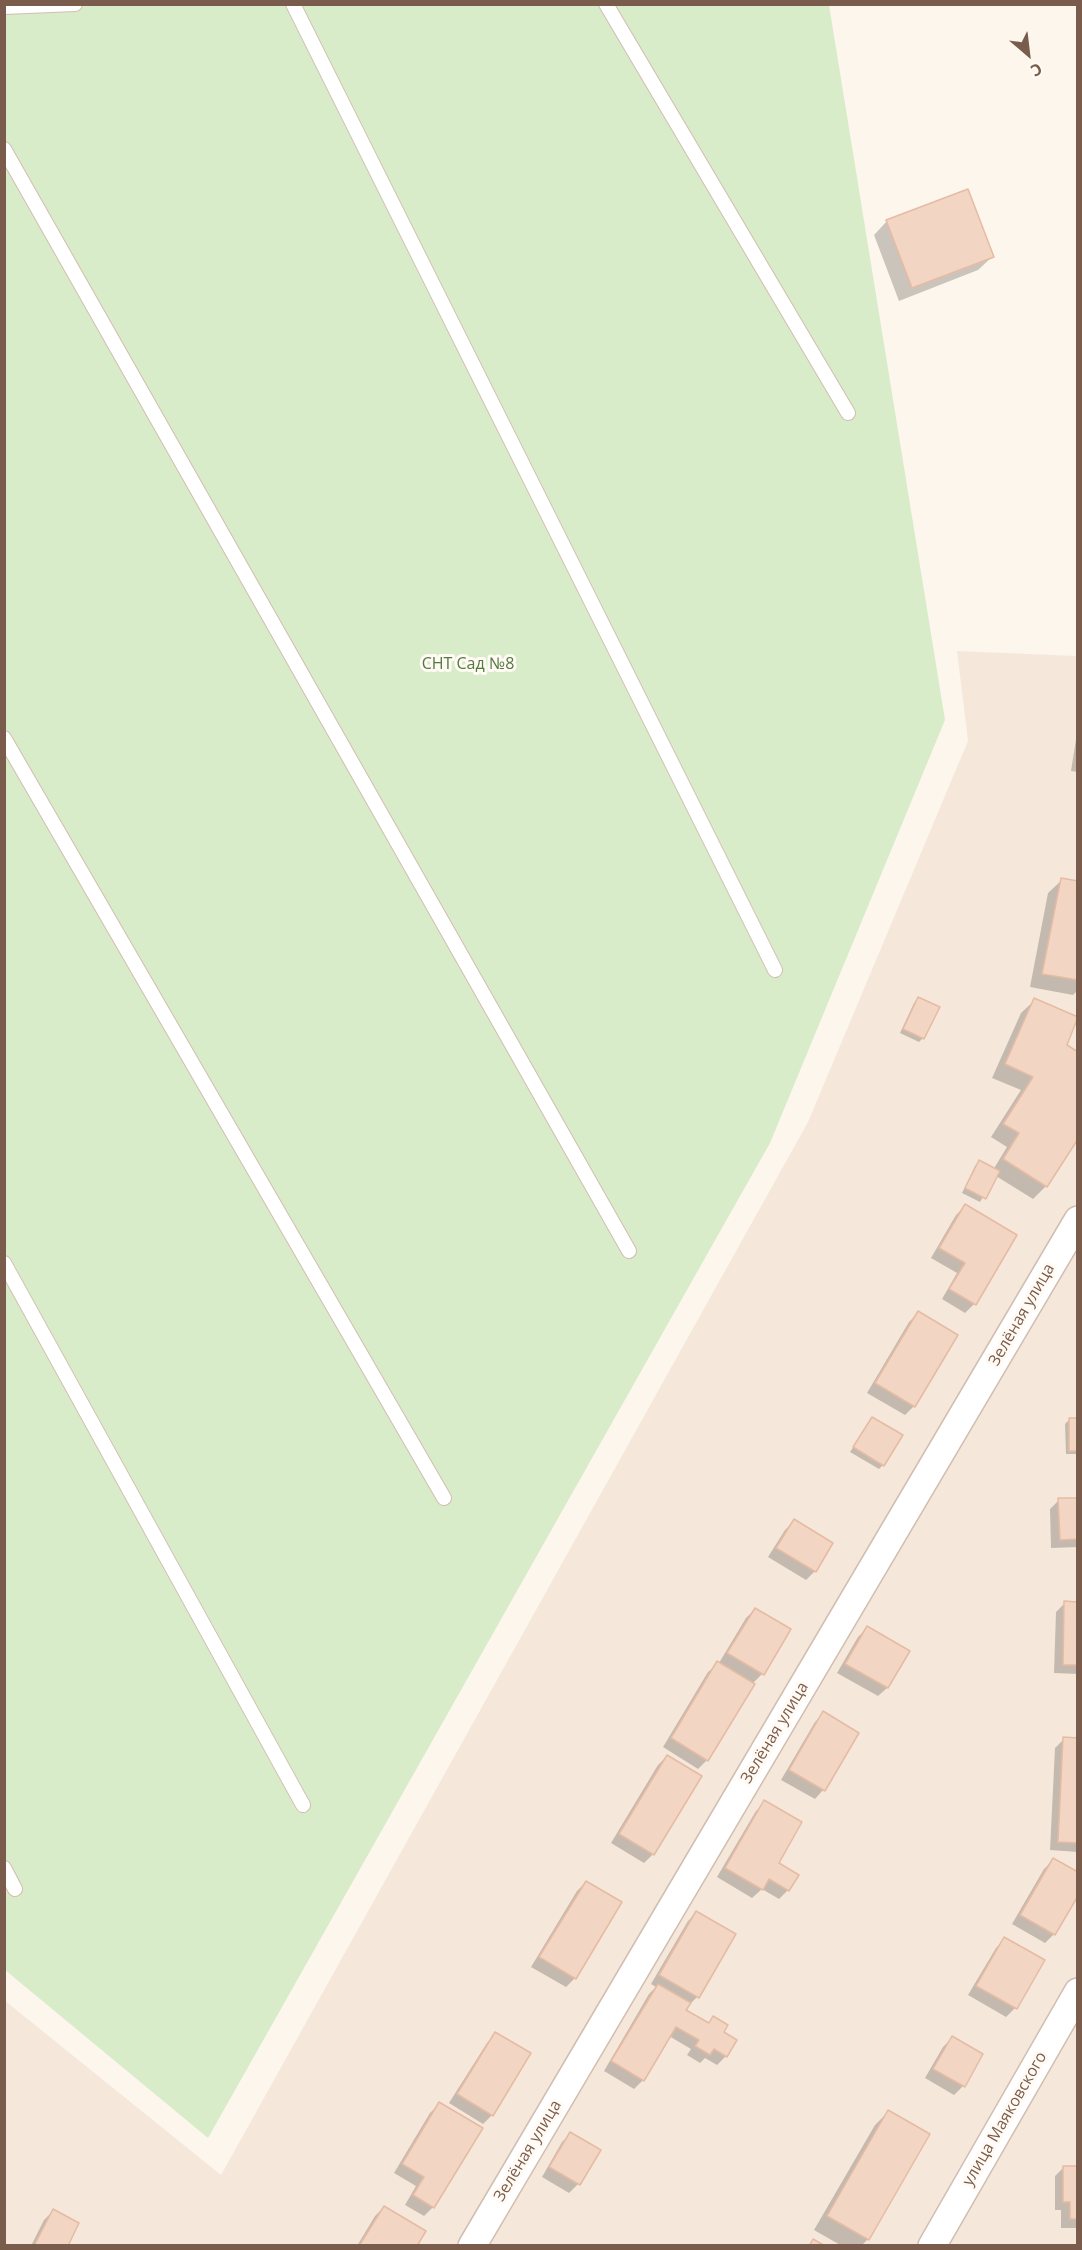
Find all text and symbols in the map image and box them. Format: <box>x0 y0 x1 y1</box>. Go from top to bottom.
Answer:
north arrow <box>998 24 1058 84</box>
text: С <box>1027 58 1046 82</box>
park label: СНТ Сад №8 <box>422 654 514 674</box>
street label: Зелёная улица <box>985 1261 1059 1369</box>
street label: Зелёная улица <box>737 1679 813 1787</box>
street label: улица Маяковского <box>959 2049 1051 2189</box>
street label: Зелёная улица <box>490 2097 566 2205</box>

